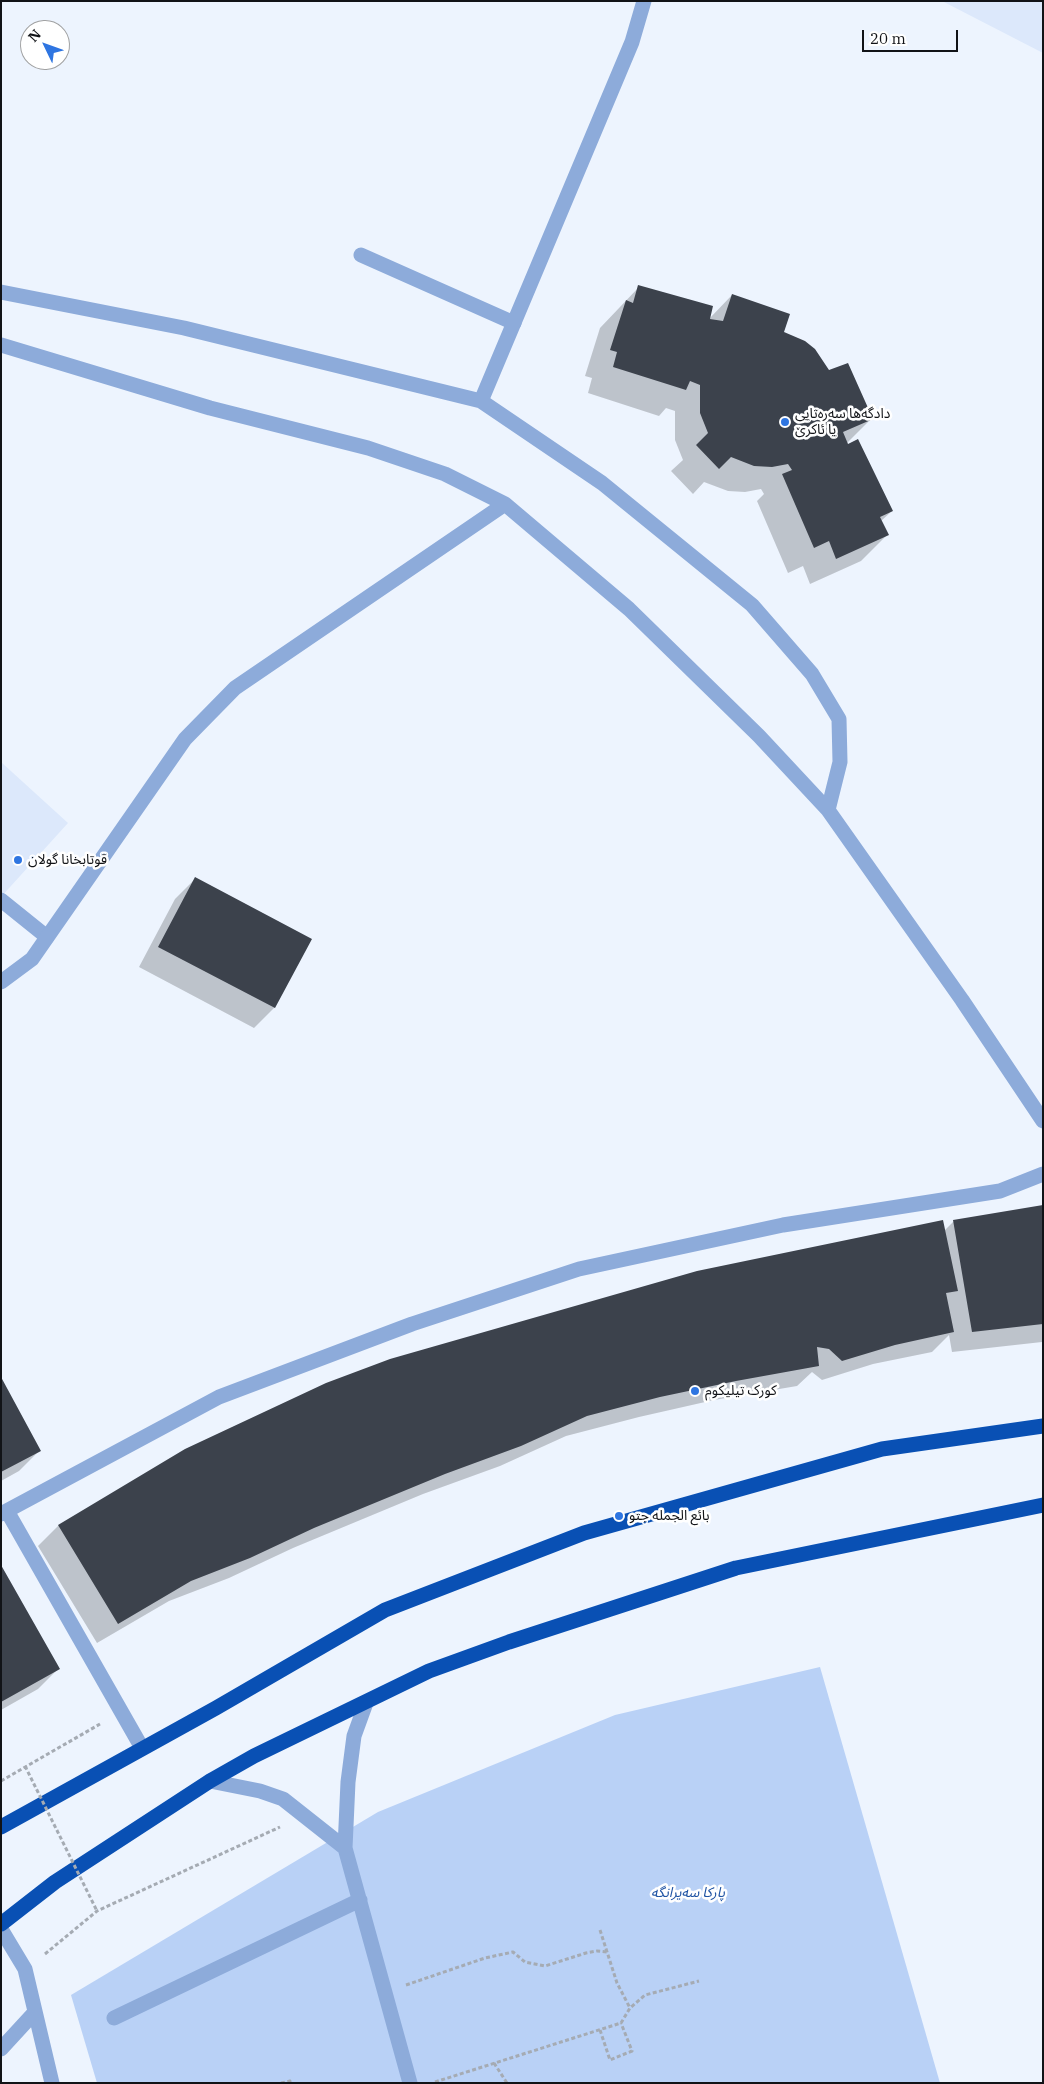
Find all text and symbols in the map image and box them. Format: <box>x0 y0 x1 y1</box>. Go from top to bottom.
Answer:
north arrow <box>20 20 70 70</box>
scale bar <box>864 20 960 52</box>
text: N <box>24 25 45 46</box>
text: 20 m <box>870 29 906 48</box>
place label: دادگەها سەرەتایی یا ئاکرێ <box>795 406 890 438</box>
marker: دادگەها سەرەتایی یا ئاکرێ <box>779 416 791 428</box>
place label: قوتابخانا گولان <box>28 852 107 868</box>
marker: قوتابخانا گولان <box>12 854 24 866</box>
place label: کورک تيليكوم <box>705 1383 777 1399</box>
marker: کورک تيليكوم <box>689 1385 701 1397</box>
place label: بائع الجملە جتو <box>629 1508 710 1524</box>
marker: بائع الجملە جتو <box>613 1510 625 1522</box>
park label: پارکا سەیرانگه <box>651 1885 725 1901</box>

